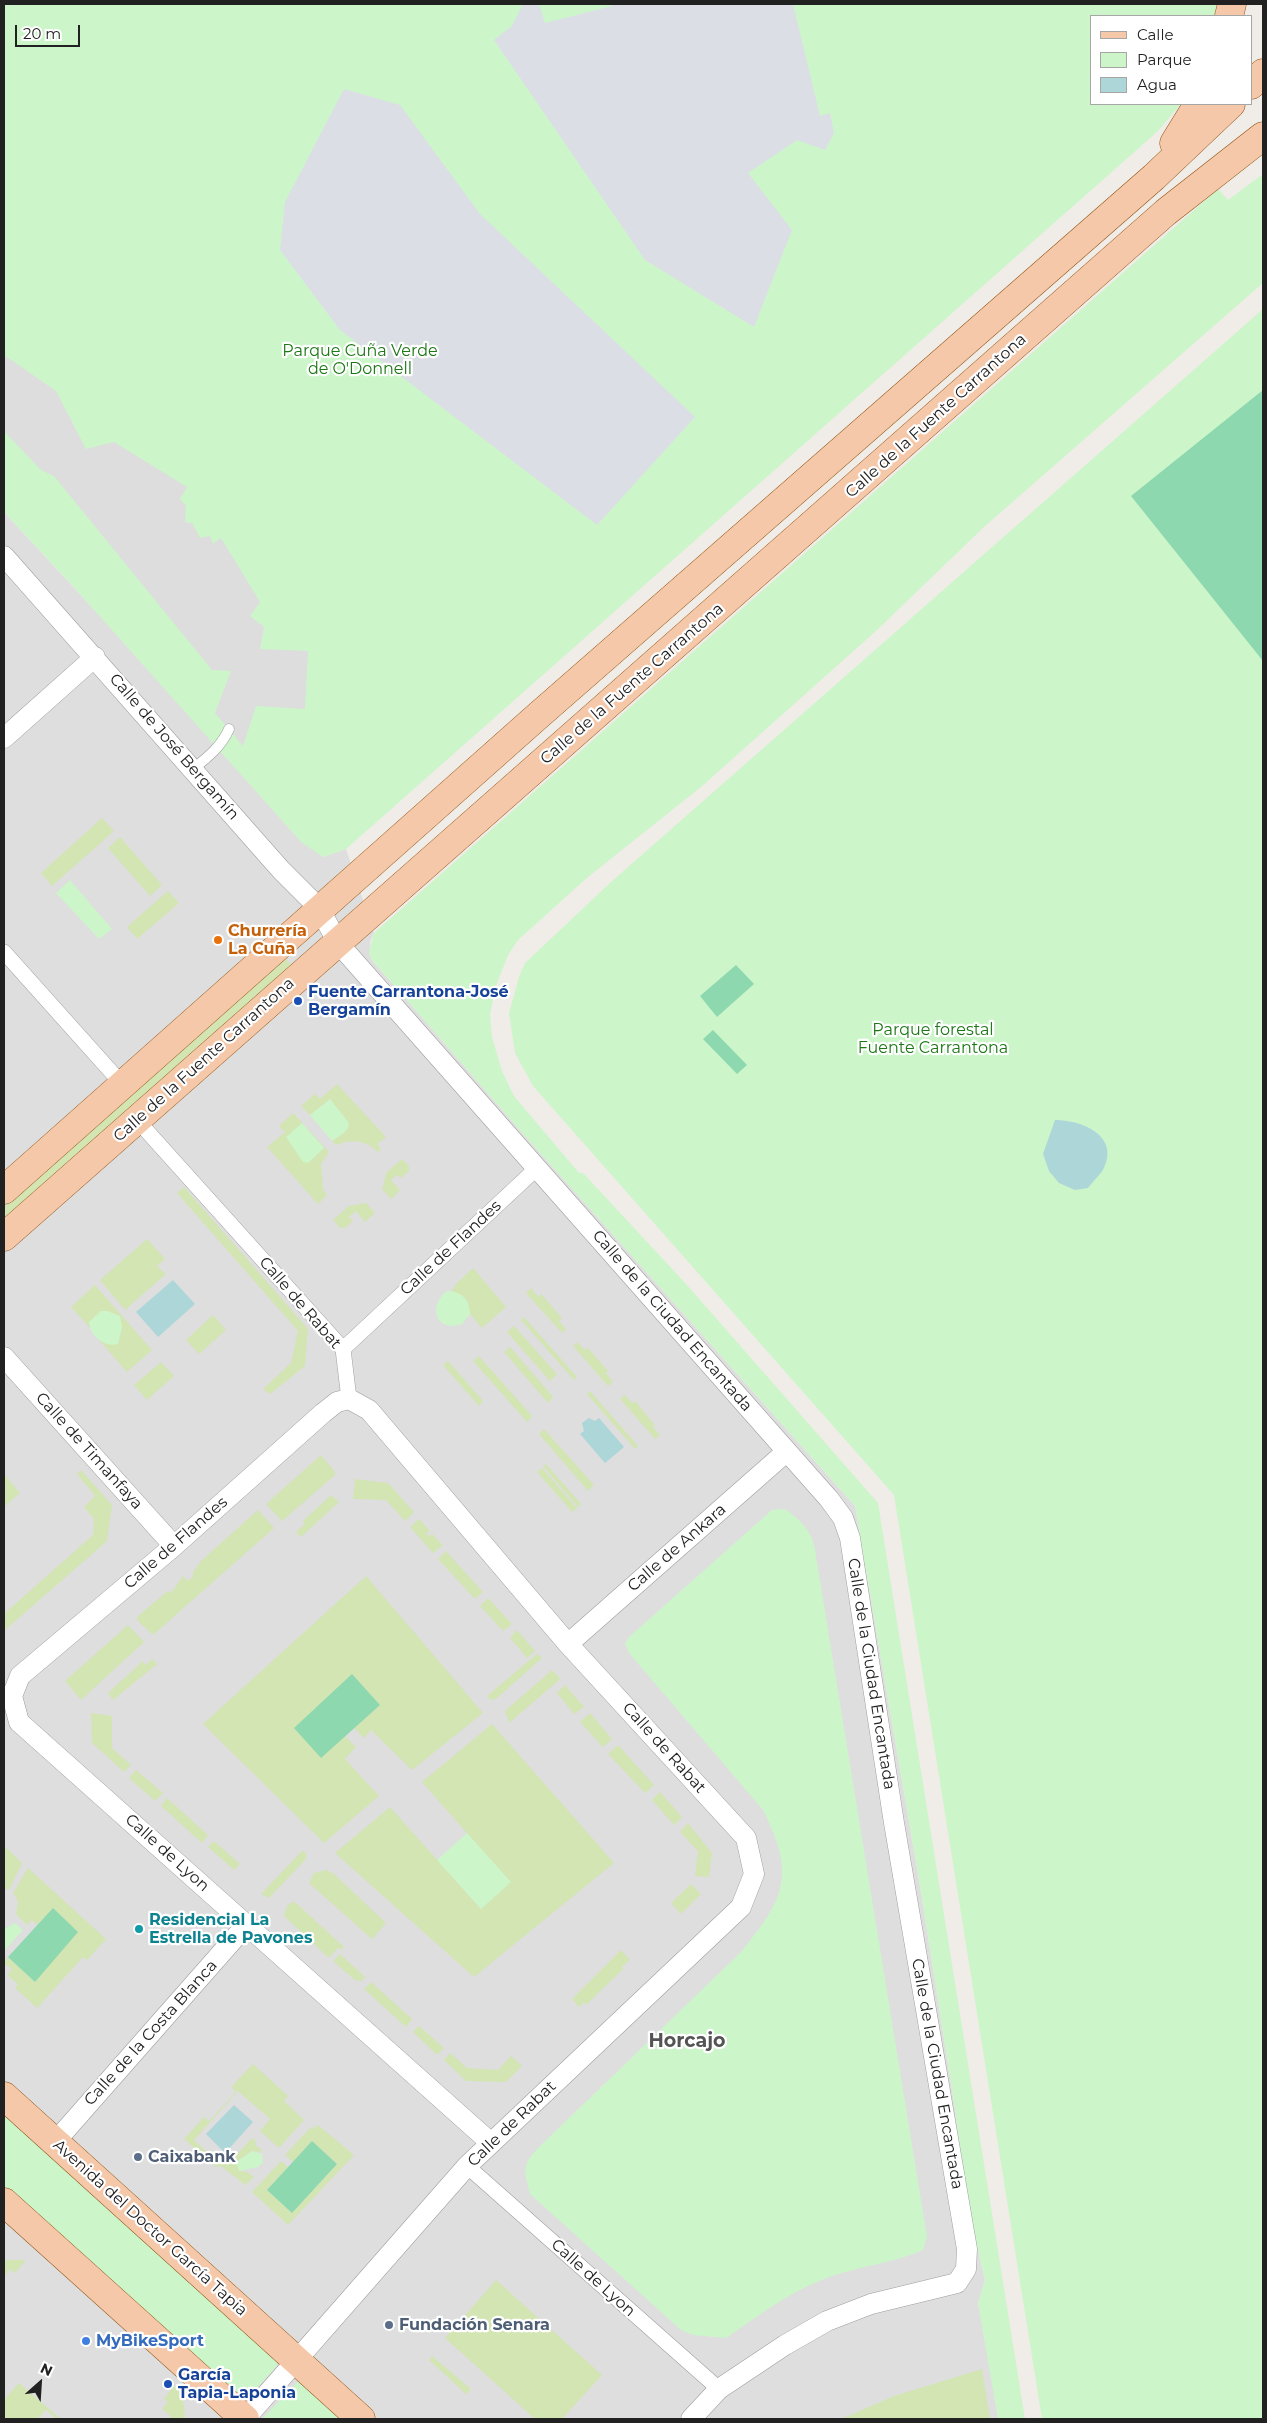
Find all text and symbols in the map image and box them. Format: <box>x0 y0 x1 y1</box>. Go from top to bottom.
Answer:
scale bar <box>18 15 82 47</box>
legend <box>1090 15 1252 105</box>
text: 20 m <box>23 24 61 43</box>
text: Calle <box>1137 25 1174 44</box>
text: Parque <box>1137 50 1192 69</box>
text: Agua <box>1137 75 1177 94</box>
street label: Calle de la Fuente Carrantona <box>842 330 1030 502</box>
park label: Parque Cuña Verde de O'Donnell <box>282 341 438 379</box>
street label: Calle de la Fuente Carrantona <box>537 599 727 769</box>
street label: Calle de José Bergamín <box>105 670 243 824</box>
place label: Churrería La Cuña <box>228 921 307 959</box>
marker: Churrería La Cuña <box>212 934 224 946</box>
street label: Calle de la Fuente Carrantona <box>110 974 298 1146</box>
place label: Fuente Carrantona-José Bergamín <box>308 982 509 1020</box>
marker: Fuente Carrantona-José Bergamín <box>292 995 304 1007</box>
park label: Parque forestal Fuente Carrantona <box>858 1020 1008 1058</box>
street label: Calle de Flandes <box>397 1196 505 1300</box>
street label: Calle de la Ciudad Encantada <box>588 1226 756 1416</box>
street label: Calle de Rabat <box>255 1253 345 1353</box>
street label: Calle de Timanfaya <box>31 1389 147 1513</box>
street label: Calle de Flandes <box>120 1493 232 1593</box>
street label: Calle de Ankara <box>624 1500 730 1596</box>
street label: Calle de la Ciudad Encantada <box>843 1557 899 1791</box>
street label: Calle de Rabat <box>618 1699 710 1797</box>
street label: Calle de Lyon <box>121 1810 213 1896</box>
place label: Residencial La Estrella de Pavones <box>149 1910 312 1948</box>
marker: Residencial La Estrella de Pavones <box>133 1923 145 1935</box>
street label: Calle de la Costa Blanca <box>80 1956 222 2110</box>
street label: Calle de la Ciudad Encantada <box>907 1957 967 2191</box>
district label: Horcajo <box>648 2030 726 2052</box>
street label: Calle de Rabat <box>464 2077 560 2171</box>
street label: Avenida del Doctor García Tapia <box>49 2136 251 2320</box>
place label: Caixabank <box>148 2147 236 2167</box>
marker: Caixabank <box>132 2151 144 2163</box>
street label: Calle de Lyon <box>547 2235 639 2321</box>
place label: Fundación Senara <box>399 2315 550 2335</box>
marker: Fundación Senara <box>383 2319 395 2331</box>
place label: MyBikeSport <box>96 2331 204 2351</box>
marker: MyBikeSport <box>80 2335 92 2347</box>
north arrow <box>15 2358 65 2408</box>
text: N <box>38 2359 56 2380</box>
place label: García Tapia-Laponia <box>178 2365 296 2403</box>
marker: García Tapia-Laponia <box>162 2378 174 2390</box>

